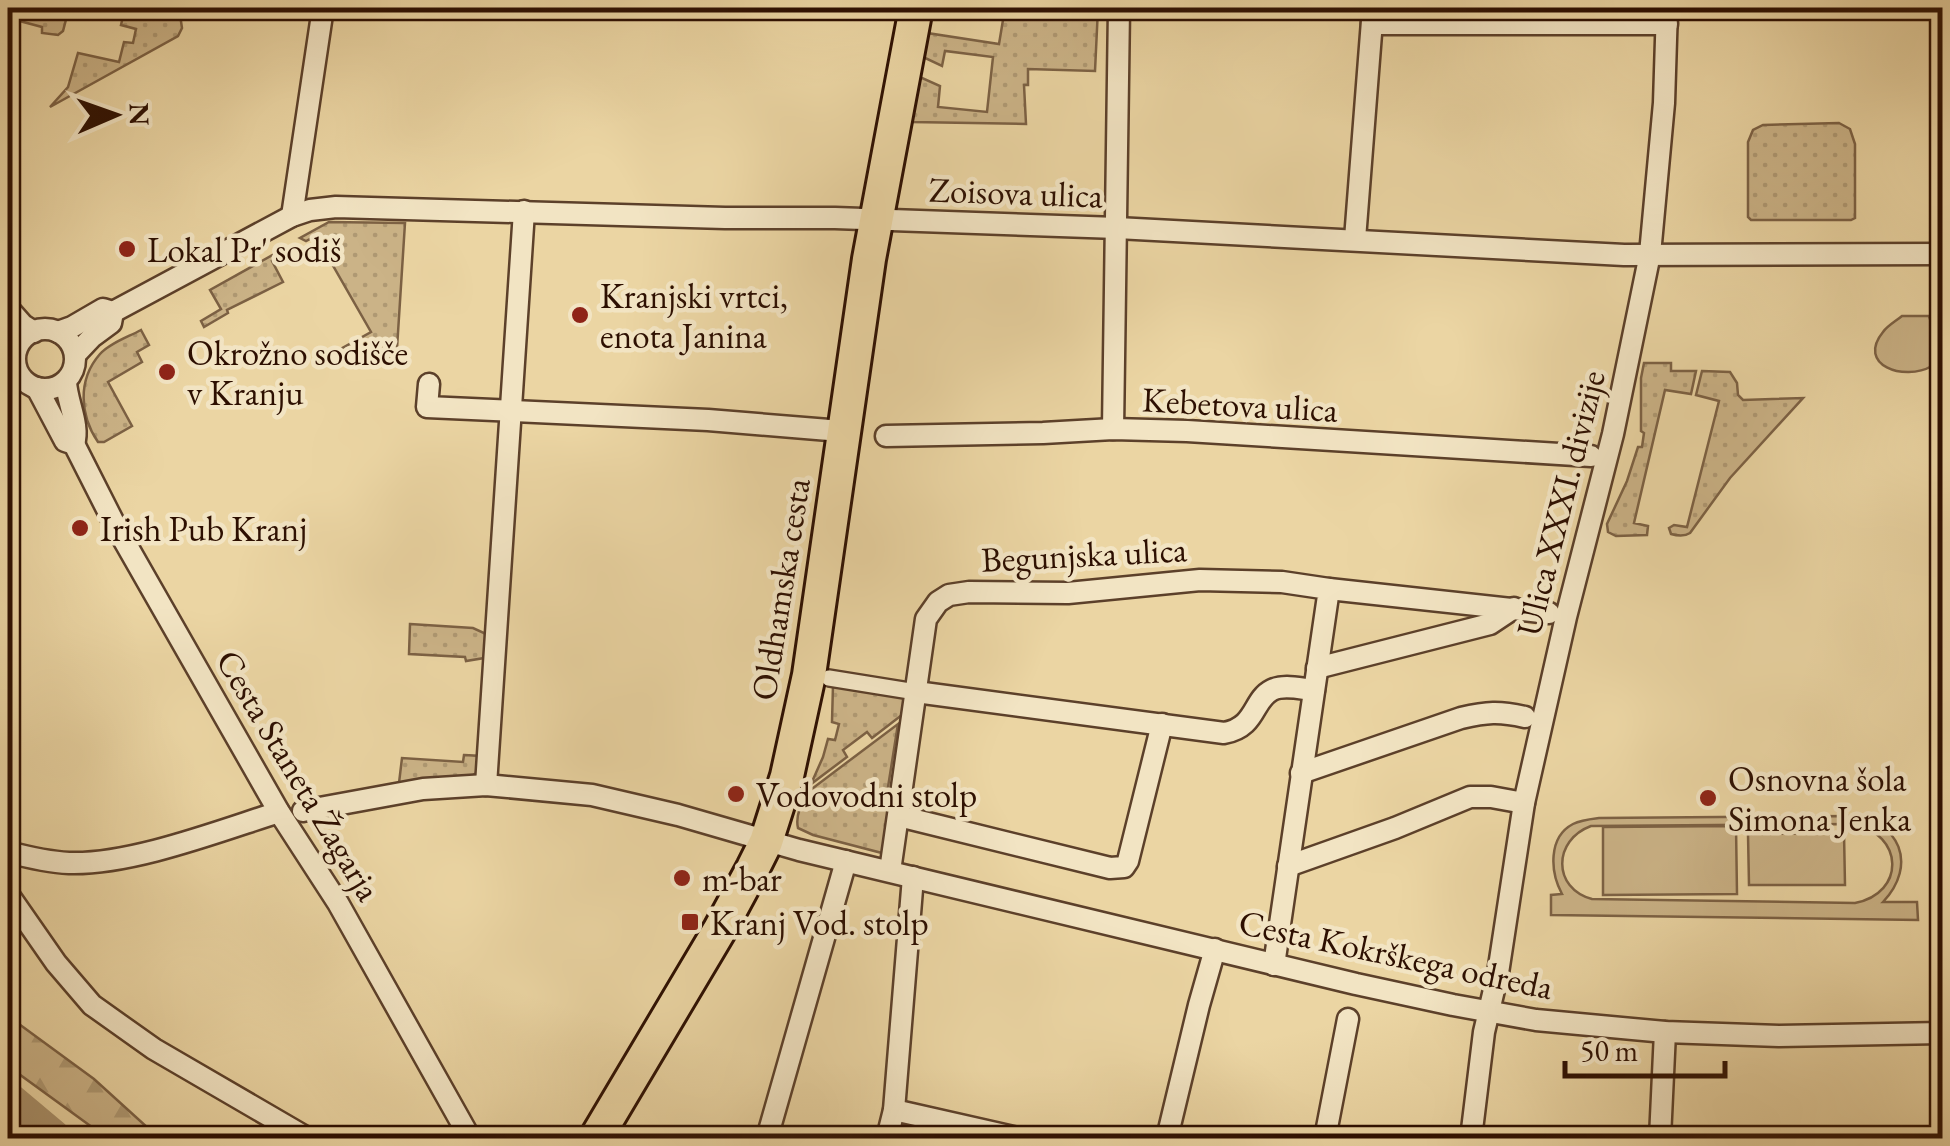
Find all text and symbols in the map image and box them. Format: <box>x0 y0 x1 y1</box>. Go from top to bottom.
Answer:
north arrow <box>65 65 165 165</box>
text: N <box>122 102 158 126</box>
street label: Zoisova ulica <box>928 166 1104 218</box>
place label: Lokal Pr' sodiš <box>147 227 341 272</box>
marker: Lokal Pr' sodiš <box>116 238 138 260</box>
place label: Kranjski vrtci, enota Janina <box>600 273 788 358</box>
marker: Kranjski vrtci, enota Janina <box>569 304 591 326</box>
place label: Okrožno sodišče v Kranju <box>187 330 408 415</box>
marker: Okrožno sodišče v Kranju <box>156 361 178 383</box>
street label: Ulica XXXI. divizije <box>1505 365 1615 641</box>
street label: Kebetova ulica <box>1141 376 1339 432</box>
street label: Oldhamska cesta <box>740 475 820 703</box>
place label: Irish Pub Kranj <box>100 506 307 551</box>
marker: Irish Pub Kranj <box>69 517 91 539</box>
street label: Begunjska ulica <box>980 526 1188 582</box>
street label: Cesta Staneta Žagarja <box>206 641 392 909</box>
place label: Osnovna šola Simona Jenka <box>1728 756 1911 841</box>
place label: Vodovodni stolp <box>756 772 977 817</box>
marker: Vodovodni stolp <box>725 783 747 805</box>
marker: Osnovna šola Simona Jenka <box>1697 787 1719 809</box>
place label: m-bar <box>702 856 782 901</box>
marker: m-bar <box>671 867 693 889</box>
street label: Cesta Kokrškega odreda <box>1235 899 1557 1009</box>
place label: Kranj Vod. stolp <box>710 900 929 945</box>
marker: Kranj Vod. stolp <box>679 911 701 933</box>
scale bar <box>1565 1016 1725 1078</box>
text: 50 m <box>1580 1031 1638 1070</box>

